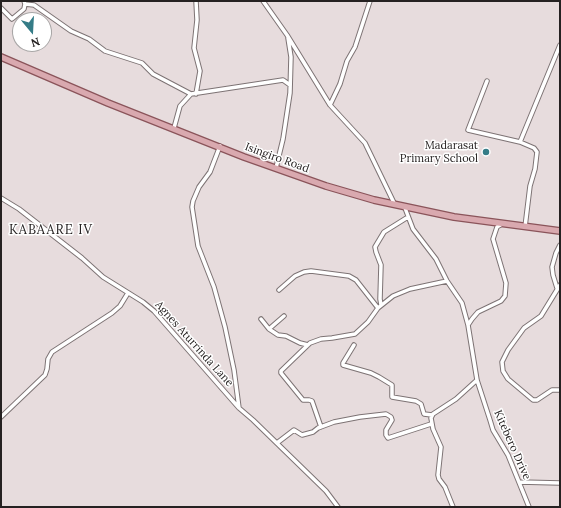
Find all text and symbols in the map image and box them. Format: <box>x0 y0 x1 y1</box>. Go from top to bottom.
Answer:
north arrow <box>12 12 52 52</box>
text: N <box>29 34 42 50</box>
place label: Madarasat Primary School <box>400 139 478 165</box>
street label: Isingiro Road <box>243 140 311 176</box>
marker: Madarasat Primary School <box>481 147 491 157</box>
district label: KABAARE IV <box>9 222 93 238</box>
street label: Agnes Aturrinda Lane <box>152 298 236 390</box>
street label: Kitebero Drive <box>491 408 533 482</box>

